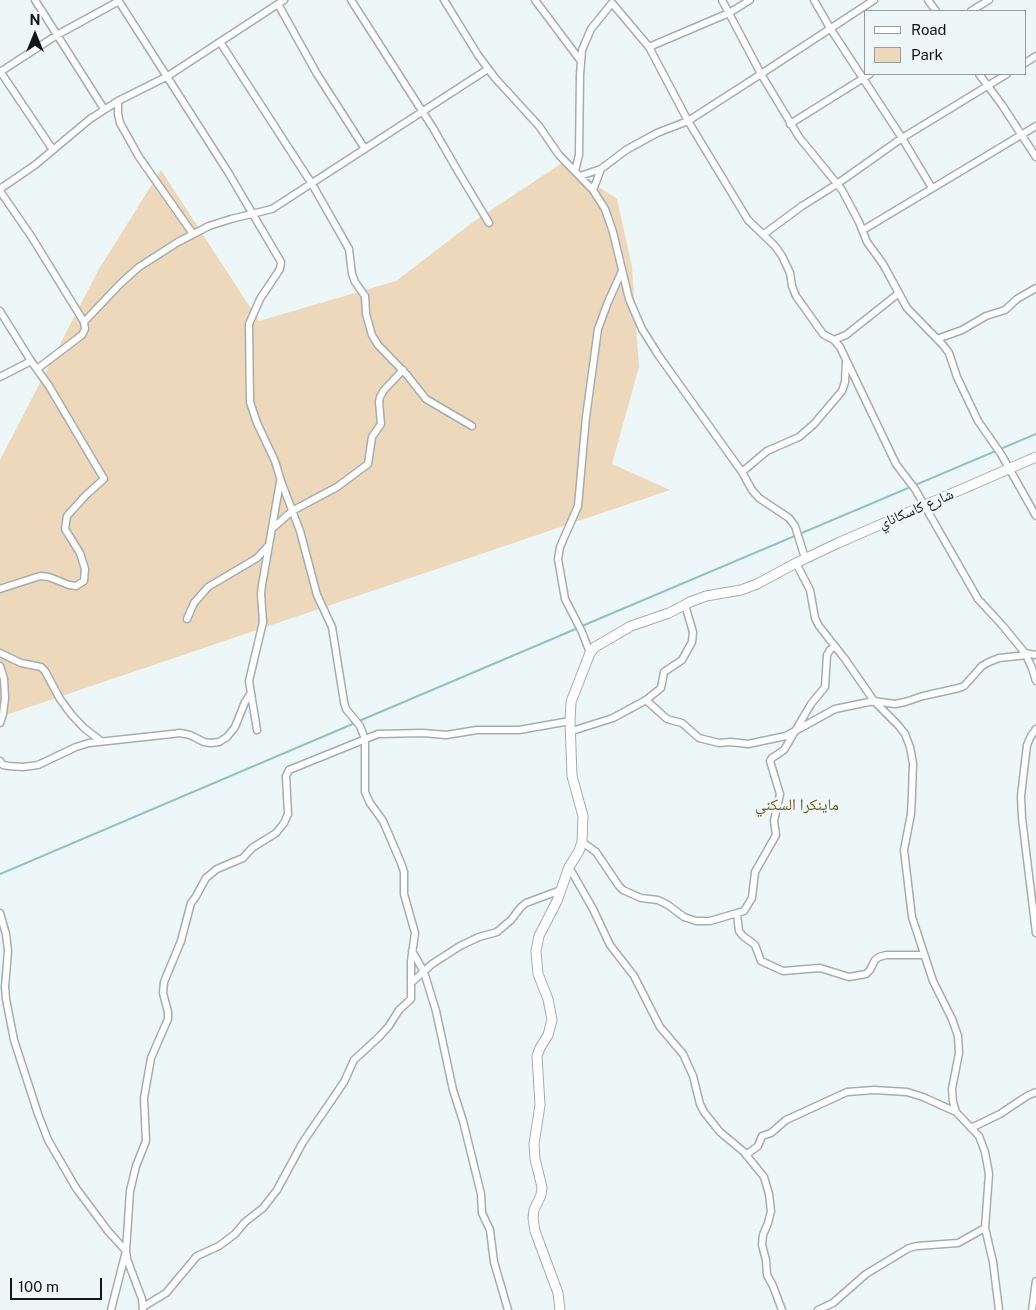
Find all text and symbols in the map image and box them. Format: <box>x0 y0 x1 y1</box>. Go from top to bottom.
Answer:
north arrow <box>10 10 60 60</box>
legend <box>864 10 1026 75</box>
text: N <box>30 12 40 28</box>
text: Road <box>911 21 947 38</box>
text: Park <box>911 46 943 63</box>
street label: شارع كاسكاناي <box>876 485 956 533</box>
district label: ماينكرا السكني <box>755 795 839 815</box>
scale bar <box>12 1268 105 1300</box>
text: 100 m <box>18 1278 59 1295</box>

